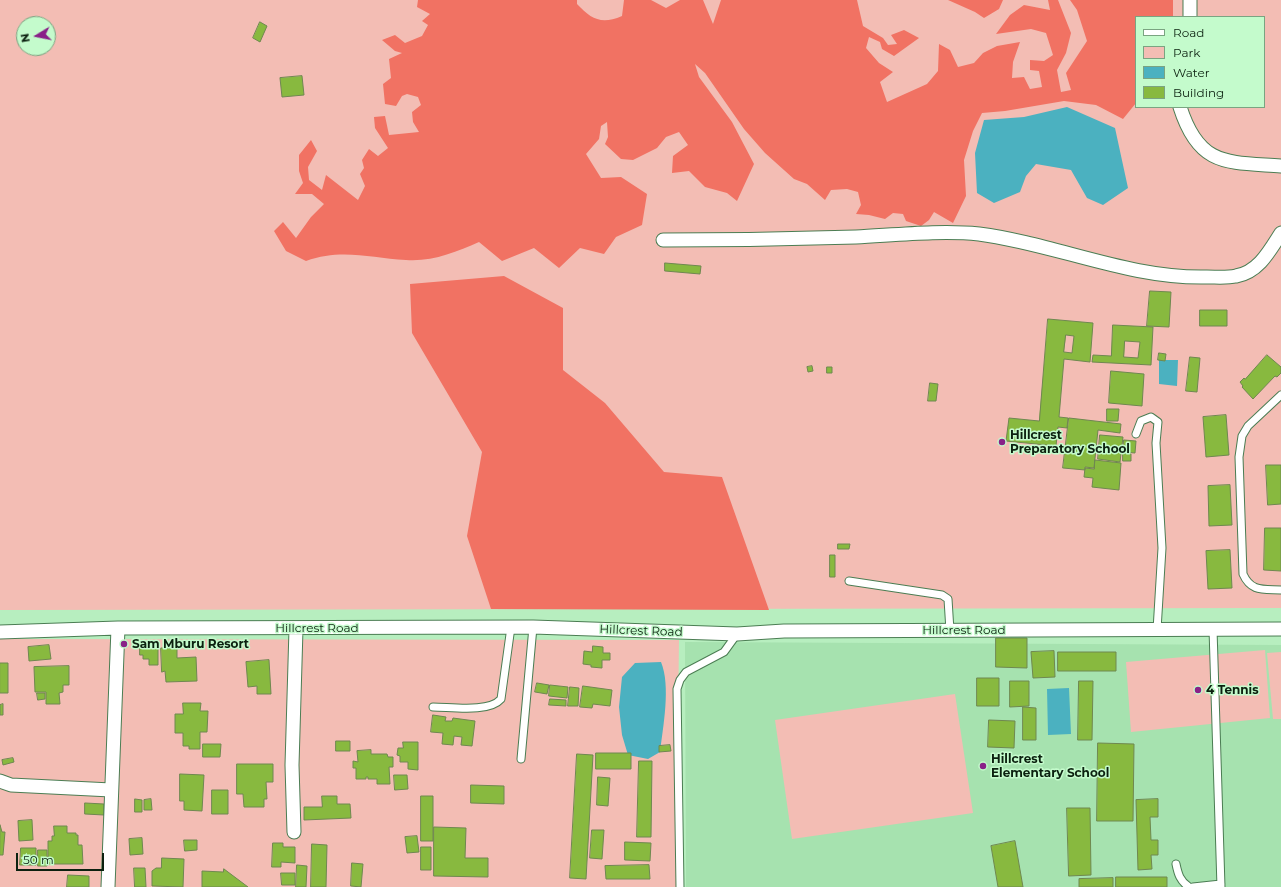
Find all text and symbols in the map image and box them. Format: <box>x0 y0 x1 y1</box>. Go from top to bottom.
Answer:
north arrow <box>16 16 56 56</box>
legend <box>1135 16 1265 108</box>
text: Road <box>1173 25 1204 40</box>
text: N <box>18 32 33 44</box>
text: Park <box>1173 45 1200 60</box>
text: Water <box>1173 65 1209 80</box>
text: Building <box>1173 85 1224 100</box>
place label: Hillcrest Preparatory School <box>1010 428 1130 456</box>
marker: Hillcrest Preparatory School <box>997 437 1007 447</box>
street label: Hillcrest Road <box>275 621 359 635</box>
street label: Hillcrest Road <box>599 622 683 640</box>
street label: Hillcrest Road <box>922 623 1006 637</box>
place label: Sam Mburu Resort <box>132 637 249 651</box>
marker: Sam Mburu Resort <box>119 639 129 649</box>
place label: 4 Tennis <box>1206 683 1259 697</box>
marker: 4 Tennis <box>1193 685 1203 695</box>
place label: Hillcrest Elementary School <box>991 752 1109 780</box>
marker: Hillcrest Elementary School <box>978 761 988 771</box>
scale bar <box>18 845 106 871</box>
text: 50 m <box>23 852 54 867</box>

